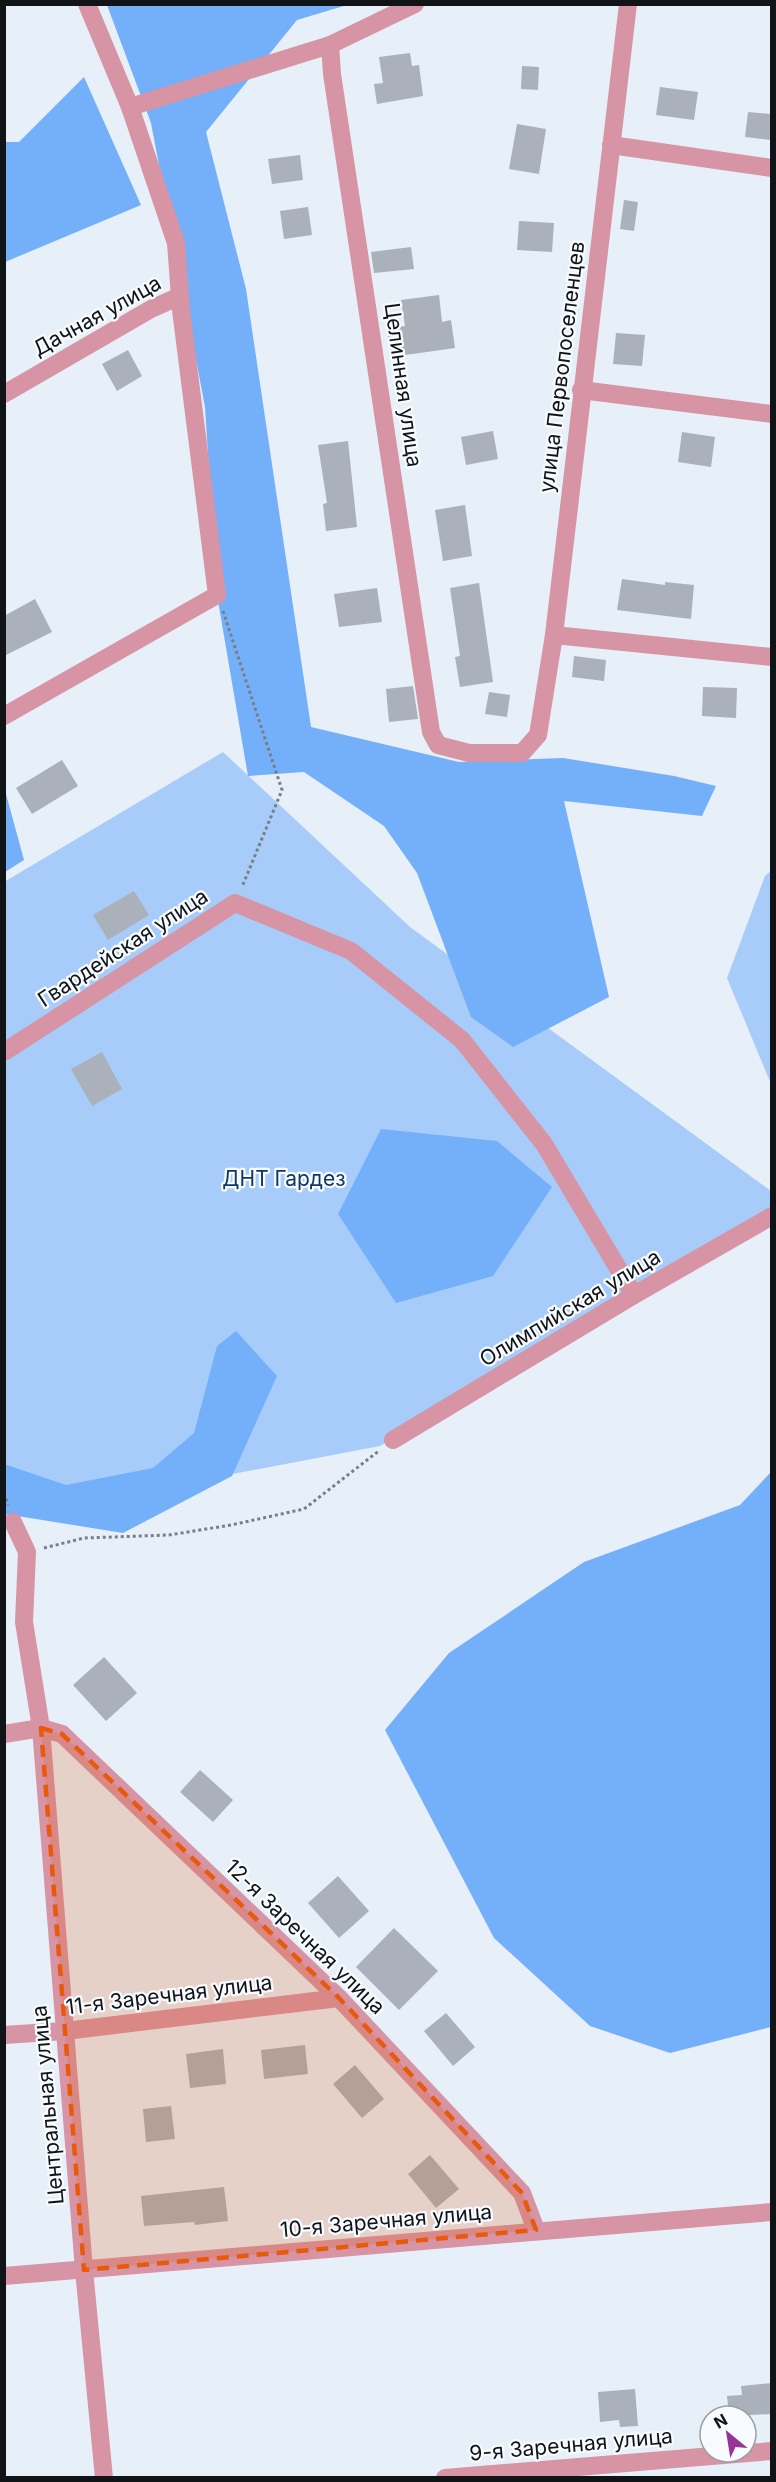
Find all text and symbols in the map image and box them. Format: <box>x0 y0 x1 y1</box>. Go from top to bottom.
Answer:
street label: улица Первопоселенцев <box>534 240 589 494</box>
street label: Дачная улица <box>28 270 165 361</box>
street label: Целинная улица <box>380 301 427 469</box>
street label: Гвардейская улица <box>33 883 212 1012</box>
park label: ДНТ Гардез <box>222 1166 346 1191</box>
street label: Олимпийская улица <box>475 1244 665 1371</box>
street label: 12-я Заречная улица <box>220 1854 390 2019</box>
street label: 11-я Заречная улица <box>64 1969 274 2020</box>
street label: Центральная улица <box>26 2004 69 2206</box>
street label: 10-я Заречная улица <box>279 2199 493 2242</box>
north arrow <box>698 2404 758 2464</box>
text: N <box>710 2409 731 2433</box>
street label: 9-я Заречная улица <box>468 2423 674 2466</box>

